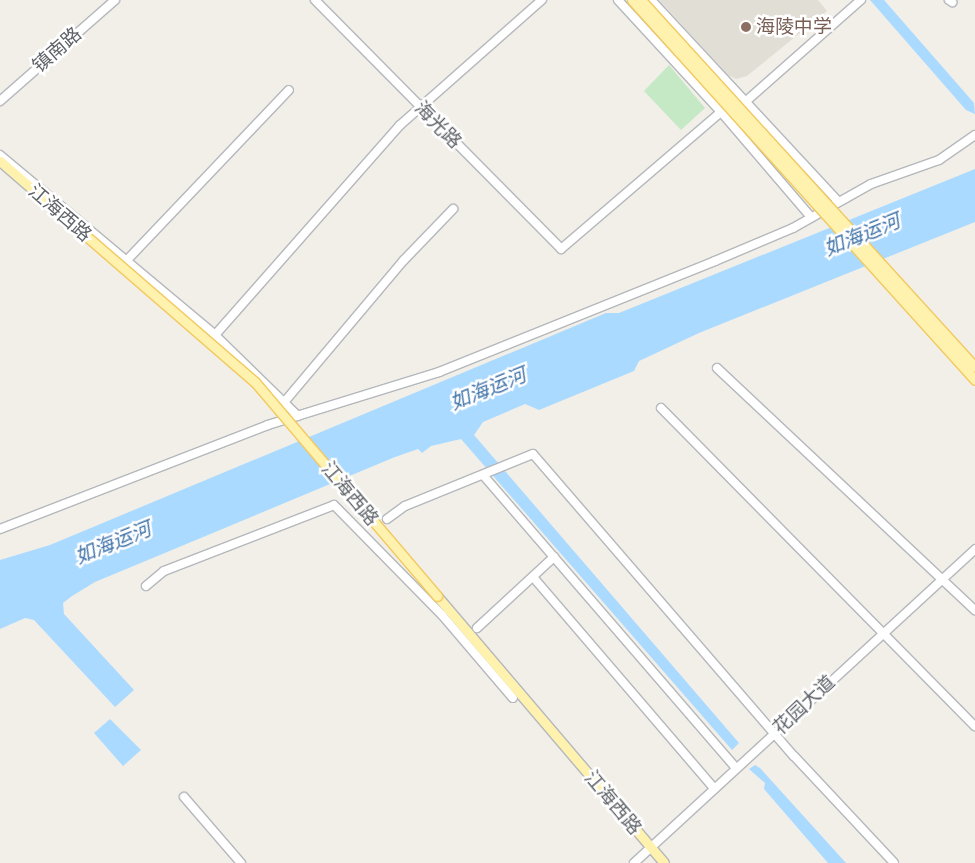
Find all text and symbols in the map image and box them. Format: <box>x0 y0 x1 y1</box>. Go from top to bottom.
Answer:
place label: 海陵中学 <box>756 16 832 38</box>
marker: 海陵中学 <box>740 21 752 33</box>
street label: 镇南路 <box>28 23 86 77</box>
street label: 海光路 <box>410 97 466 153</box>
street label: 江海西路 <box>24 179 96 247</box>
water label: 如海运河 <box>820 209 904 261</box>
water label: 如海运河 <box>446 363 530 415</box>
street label: 江海西路 <box>317 458 383 530</box>
water label: 如海运河 <box>71 517 155 569</box>
street label: 花园大道 <box>768 671 840 739</box>
street label: 江海西路 <box>580 767 646 839</box>

